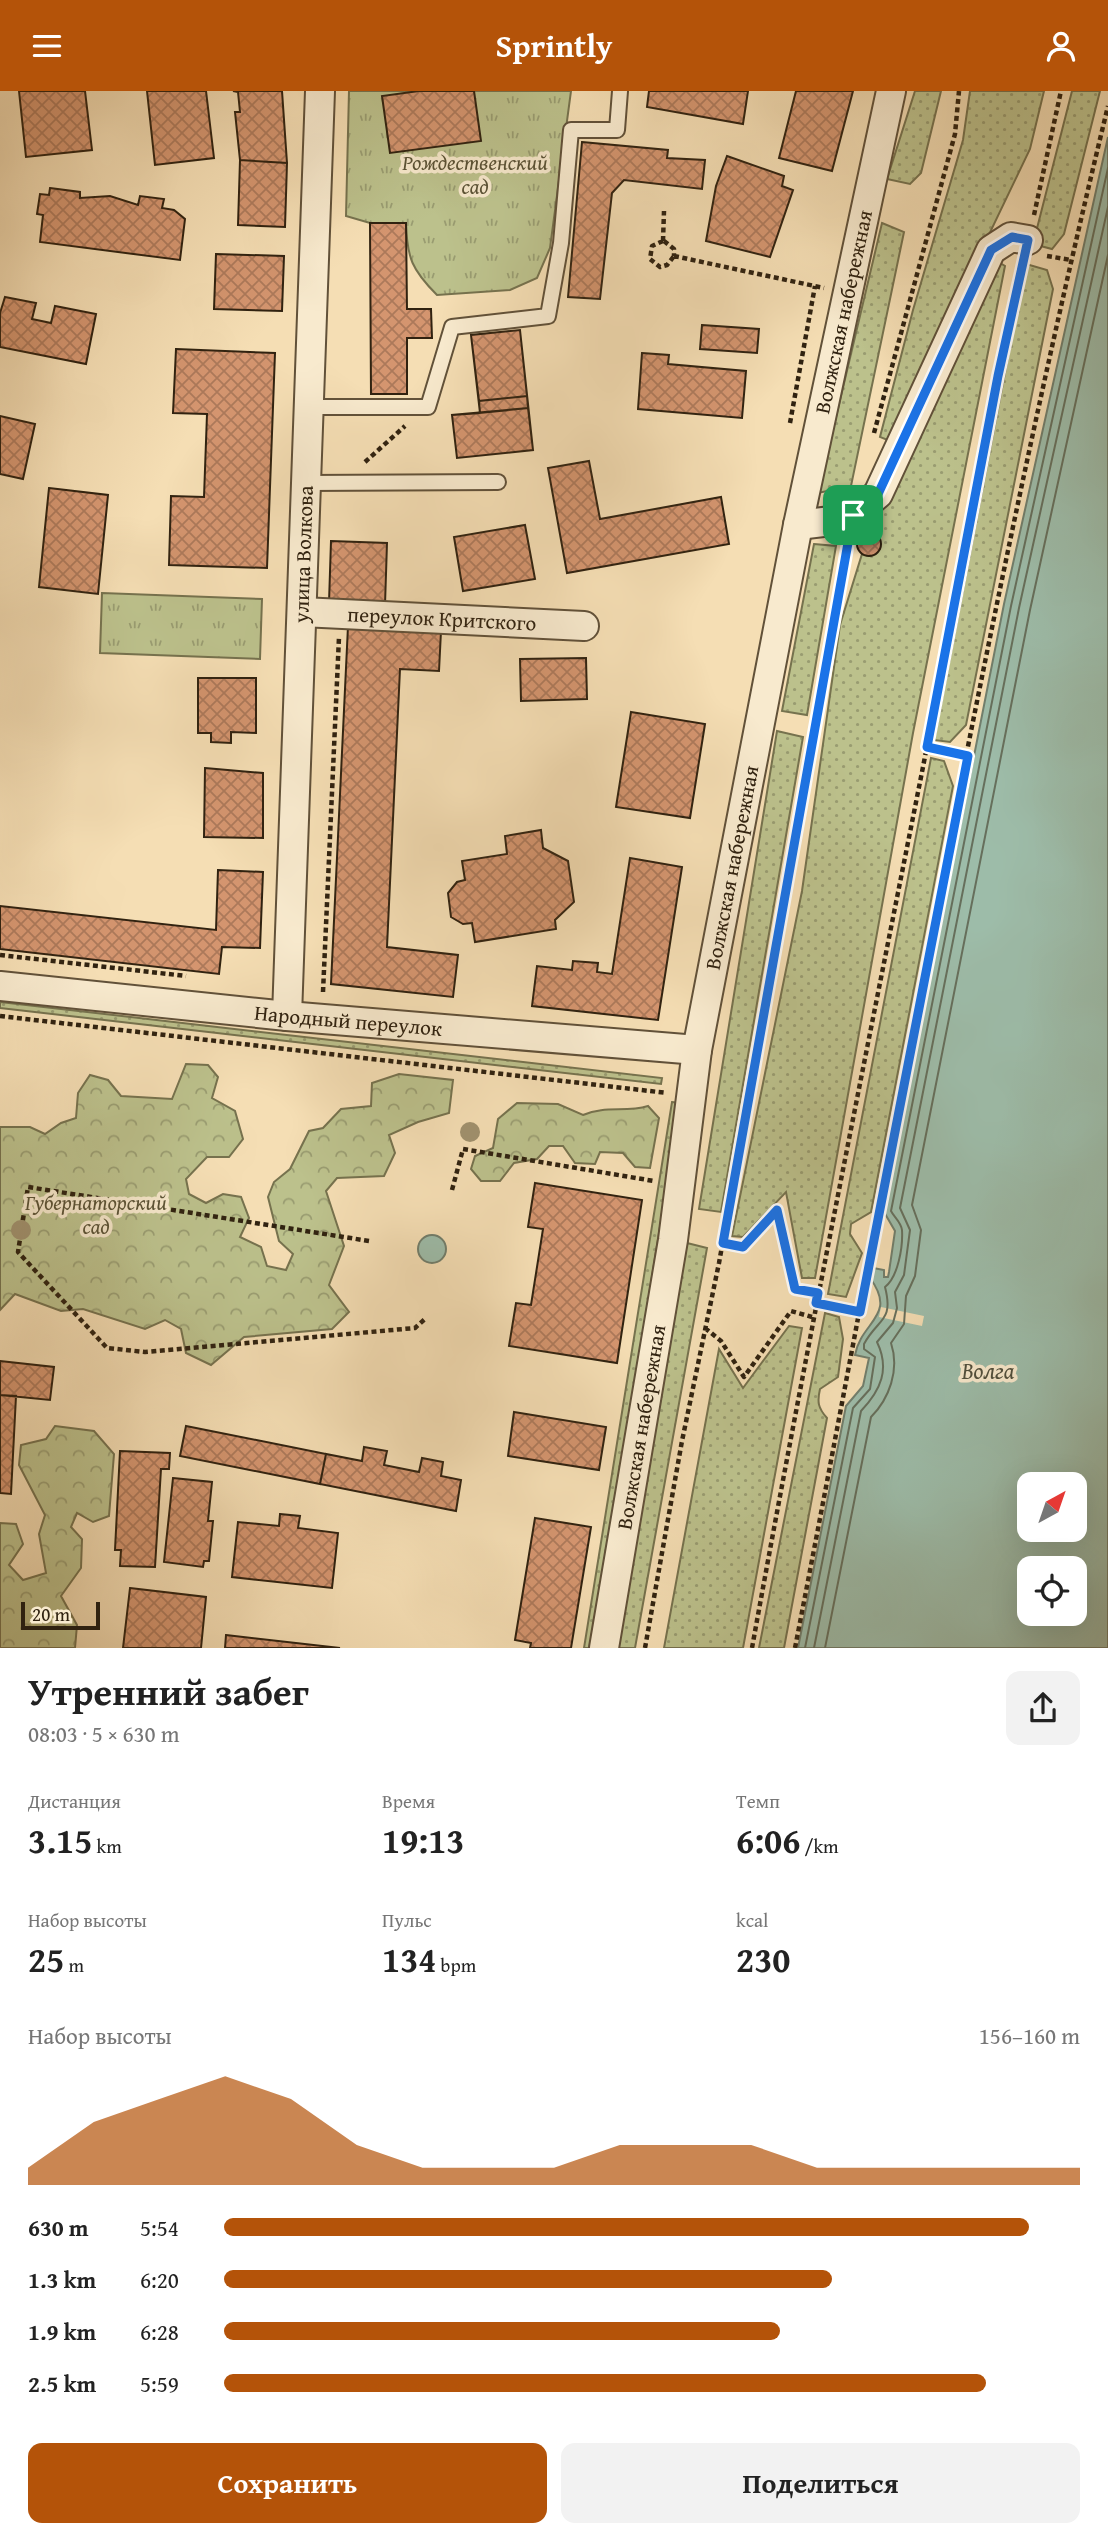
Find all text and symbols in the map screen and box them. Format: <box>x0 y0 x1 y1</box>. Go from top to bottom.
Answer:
text: Sprintly <box>496 22 612 69</box>
icon: menu <box>28 27 66 65</box>
icon: person <box>1042 27 1080 65</box>
park label: Рождественский сад <box>401 147 548 202</box>
street label: Волжская набережная <box>806 207 880 416</box>
street label: улица Волкова <box>285 485 321 625</box>
pin <box>823 485 883 545</box>
icon: arrive <box>834 496 872 534</box>
street label: переулок Критского <box>347 598 537 639</box>
street label: Волжская набережная <box>697 762 766 972</box>
street label: Народный переулок <box>253 997 443 1044</box>
park label: Губернаторский сад <box>24 1187 167 1242</box>
street label: Волжская набережная <box>608 1322 673 1532</box>
water label: Волга <box>961 1354 1015 1387</box>
north arrow <box>1017 1472 1087 1542</box>
map controls <box>1017 1472 1087 1626</box>
button: locate <box>1017 1556 1087 1626</box>
scale bar <box>21 1599 100 1631</box>
text: 20 m <box>32 1600 70 1628</box>
text: Утренний забег <box>28 1663 309 1719</box>
button: share <box>1006 1671 1080 1745</box>
text: 08:03 · 5 × 630 m <box>28 1717 180 1750</box>
text: Дистанция <box>28 1787 121 1815</box>
text: Время <box>382 1787 435 1815</box>
text: Темп <box>736 1787 780 1815</box>
text: 3.15 <box>28 1815 92 1866</box>
text: 19:13 <box>382 1815 464 1866</box>
text: 6:06 <box>736 1815 800 1866</box>
text: km <box>92 1832 122 1860</box>
text: /km <box>800 1832 839 1860</box>
text: Набор высоты <box>28 1906 147 1934</box>
text: Пульс <box>382 1906 432 1934</box>
text: kcal <box>736 1906 768 1934</box>
text: 25 <box>28 1934 64 1985</box>
text: 134 <box>382 1934 436 1985</box>
text: 230 <box>736 1934 790 1985</box>
text: m <box>64 1951 84 1979</box>
text: bpm <box>436 1951 476 1979</box>
text: Набор высоты <box>28 2019 172 2052</box>
text: 156–160 m <box>979 2019 1080 2052</box>
text: 630 m <box>28 2211 89 2244</box>
text: 5:54 <box>140 2211 179 2244</box>
text: 1.3 km <box>28 2263 96 2296</box>
text: 6:20 <box>140 2263 179 2296</box>
text: 1.9 km <box>28 2315 96 2348</box>
text: 6:28 <box>140 2315 179 2348</box>
text: 2.5 km <box>28 2367 96 2400</box>
text: 5:59 <box>140 2367 179 2400</box>
button: Сохранить <box>28 2443 547 2523</box>
button: Поделиться <box>561 2443 1080 2523</box>

